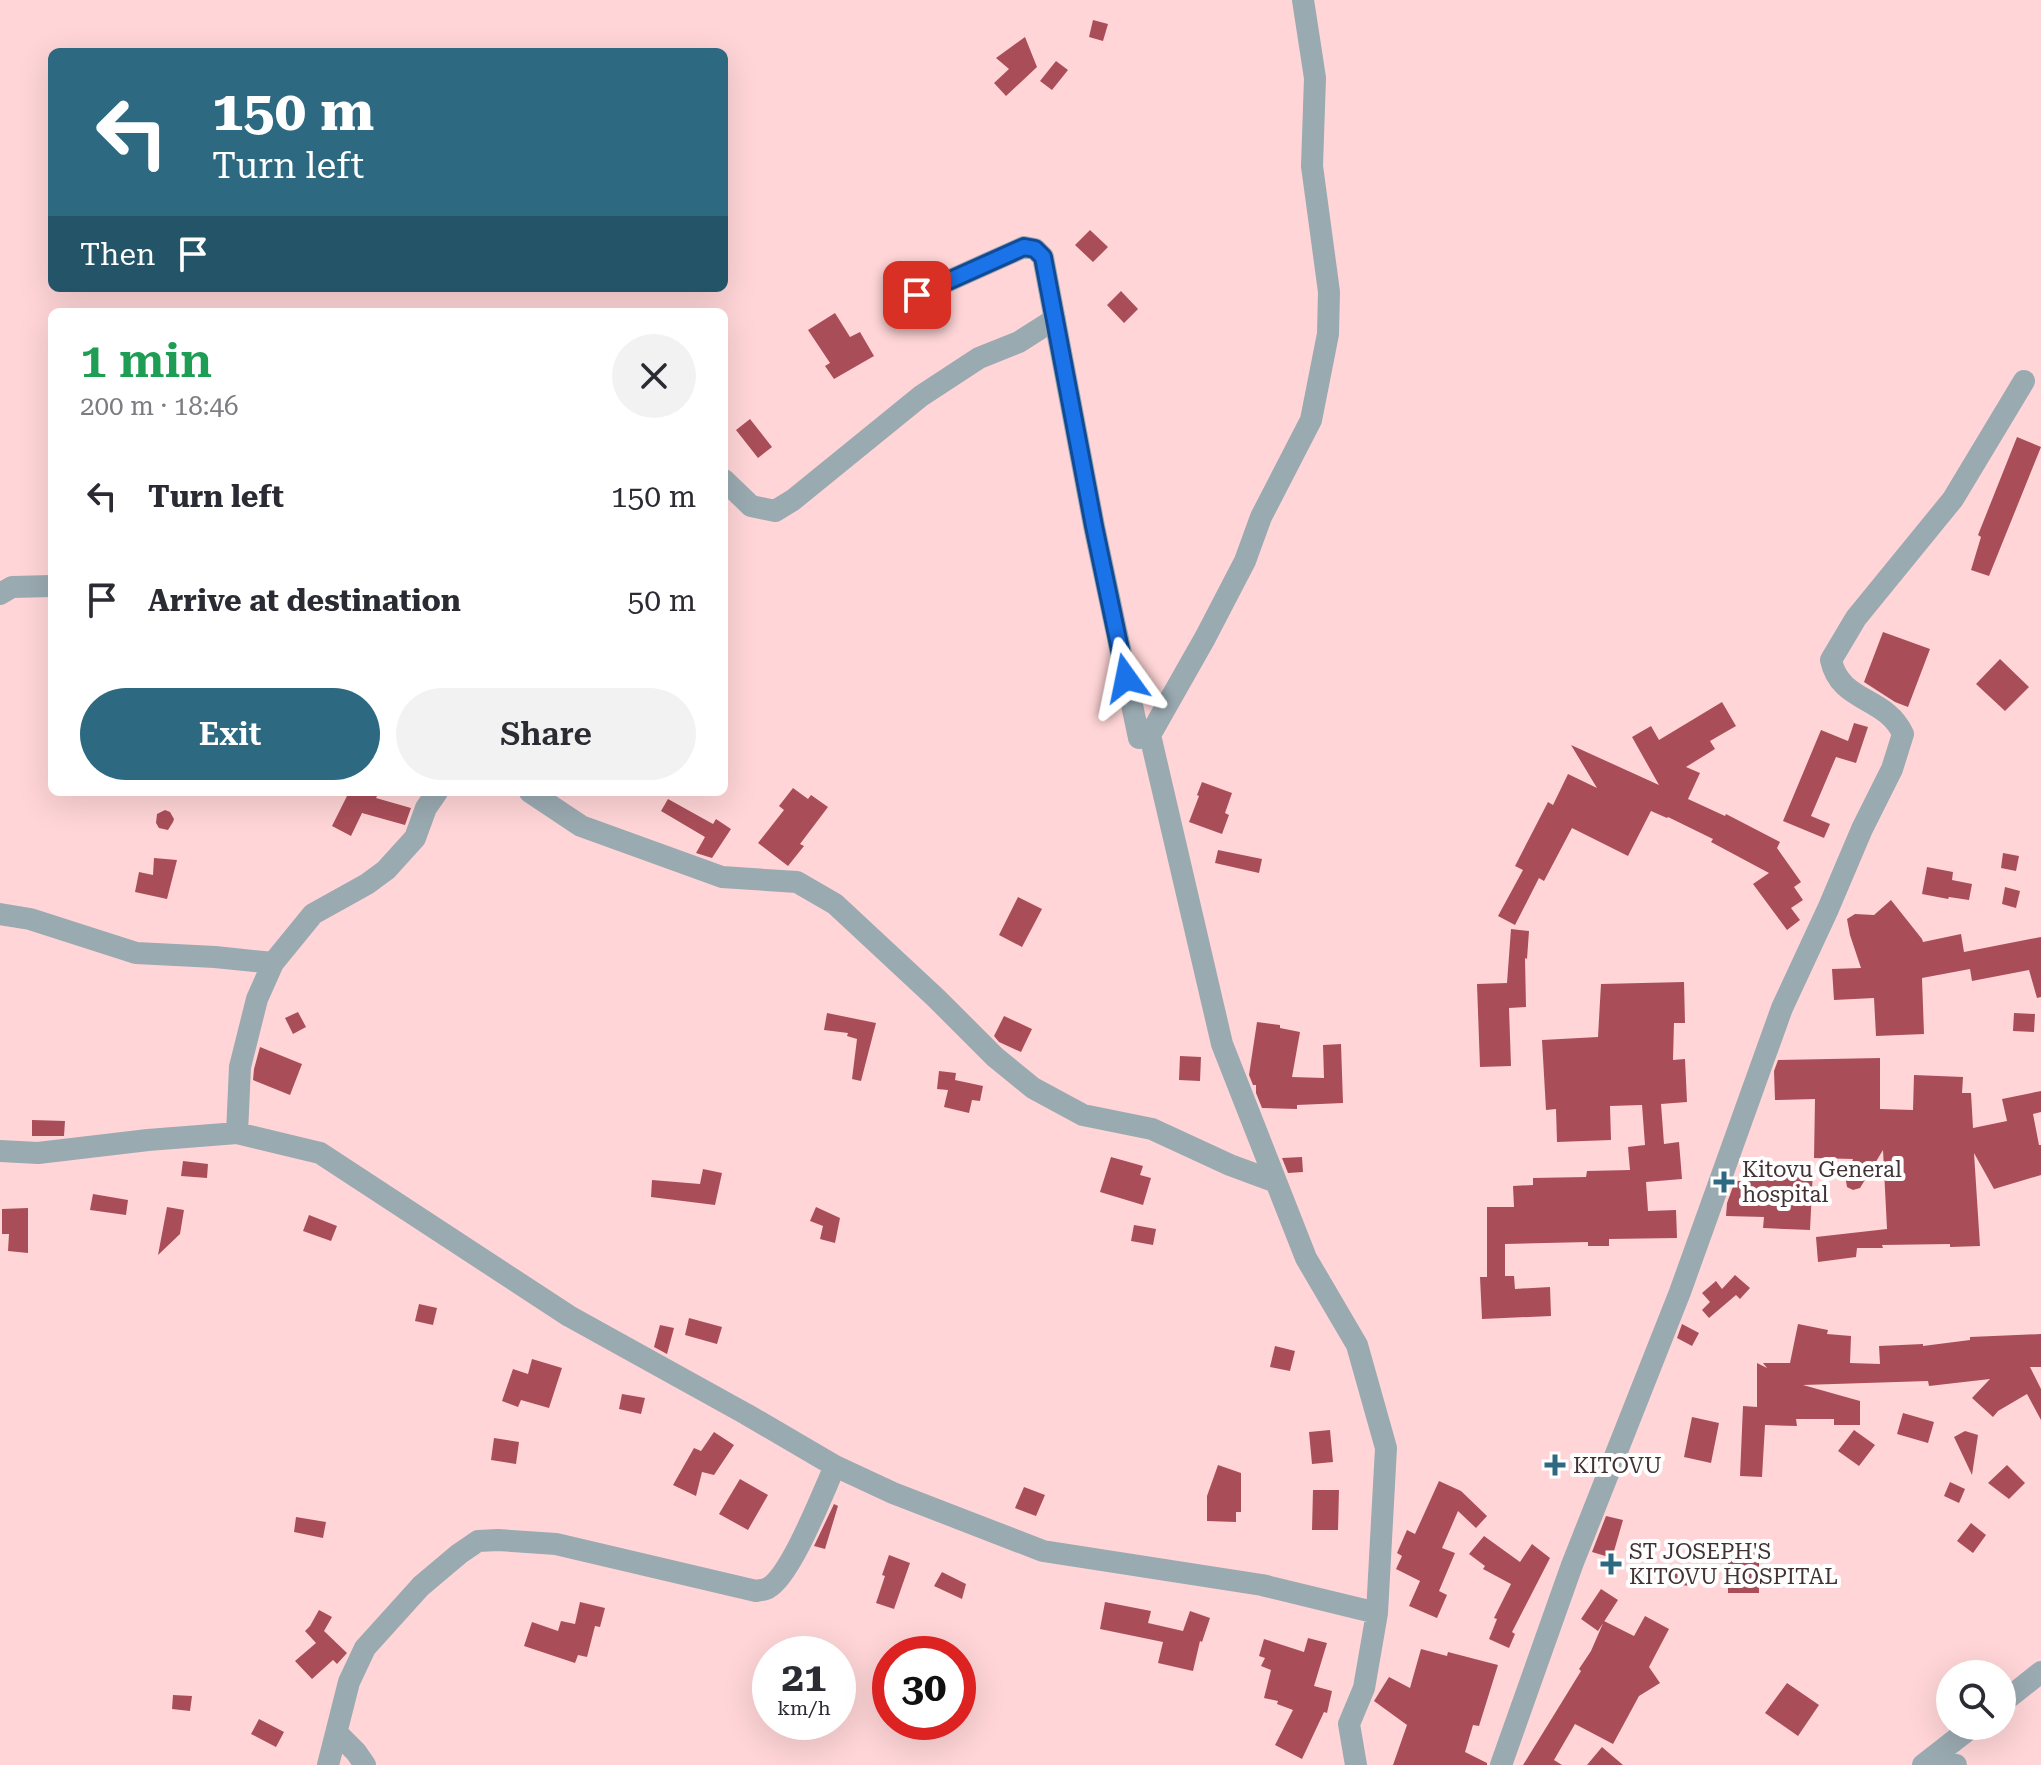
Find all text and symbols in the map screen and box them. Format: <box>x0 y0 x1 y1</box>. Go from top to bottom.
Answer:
text: 150 m <box>212 78 374 144</box>
icon: left <box>80 80 184 184</box>
text: Turn left <box>212 145 364 187</box>
icon: arrive <box>171 232 215 276</box>
text: Then <box>80 237 155 272</box>
pin <box>883 261 951 329</box>
icon: arrive <box>895 273 939 317</box>
text: 1 min <box>80 333 212 389</box>
button: close <box>612 334 696 418</box>
text: 200 m · 18:46 <box>80 391 239 421</box>
icon: left <box>80 474 124 518</box>
text: Turn left <box>148 479 284 514</box>
text: 150 m <box>611 479 696 514</box>
icon: arrive <box>80 578 124 622</box>
text: Arrive at destination <box>148 583 461 618</box>
text: 50 m <box>627 583 696 618</box>
position arrow <box>1084 636 1168 720</box>
button: Exit <box>80 688 380 780</box>
button: Share <box>396 688 696 780</box>
place label: Kitovu General hospital <box>1742 1157 1902 1207</box>
marker: Kitovu General hospital <box>1713 1171 1735 1193</box>
place label: KITOVU <box>1573 1453 1662 1478</box>
marker: KITOVU <box>1544 1454 1566 1476</box>
place label: ST JOSEPH'S KITOVU HOSPITAL <box>1629 1539 1838 1589</box>
marker: ST JOSEPH'S KITOVU HOSPITAL <box>1600 1553 1622 1575</box>
speed limit sign: 30 <box>872 1636 976 1740</box>
text: 21 <box>782 1654 826 1701</box>
map controls <box>1936 1660 2016 1740</box>
button: search <box>1936 1660 2016 1740</box>
text: km/h <box>777 1696 831 1720</box>

